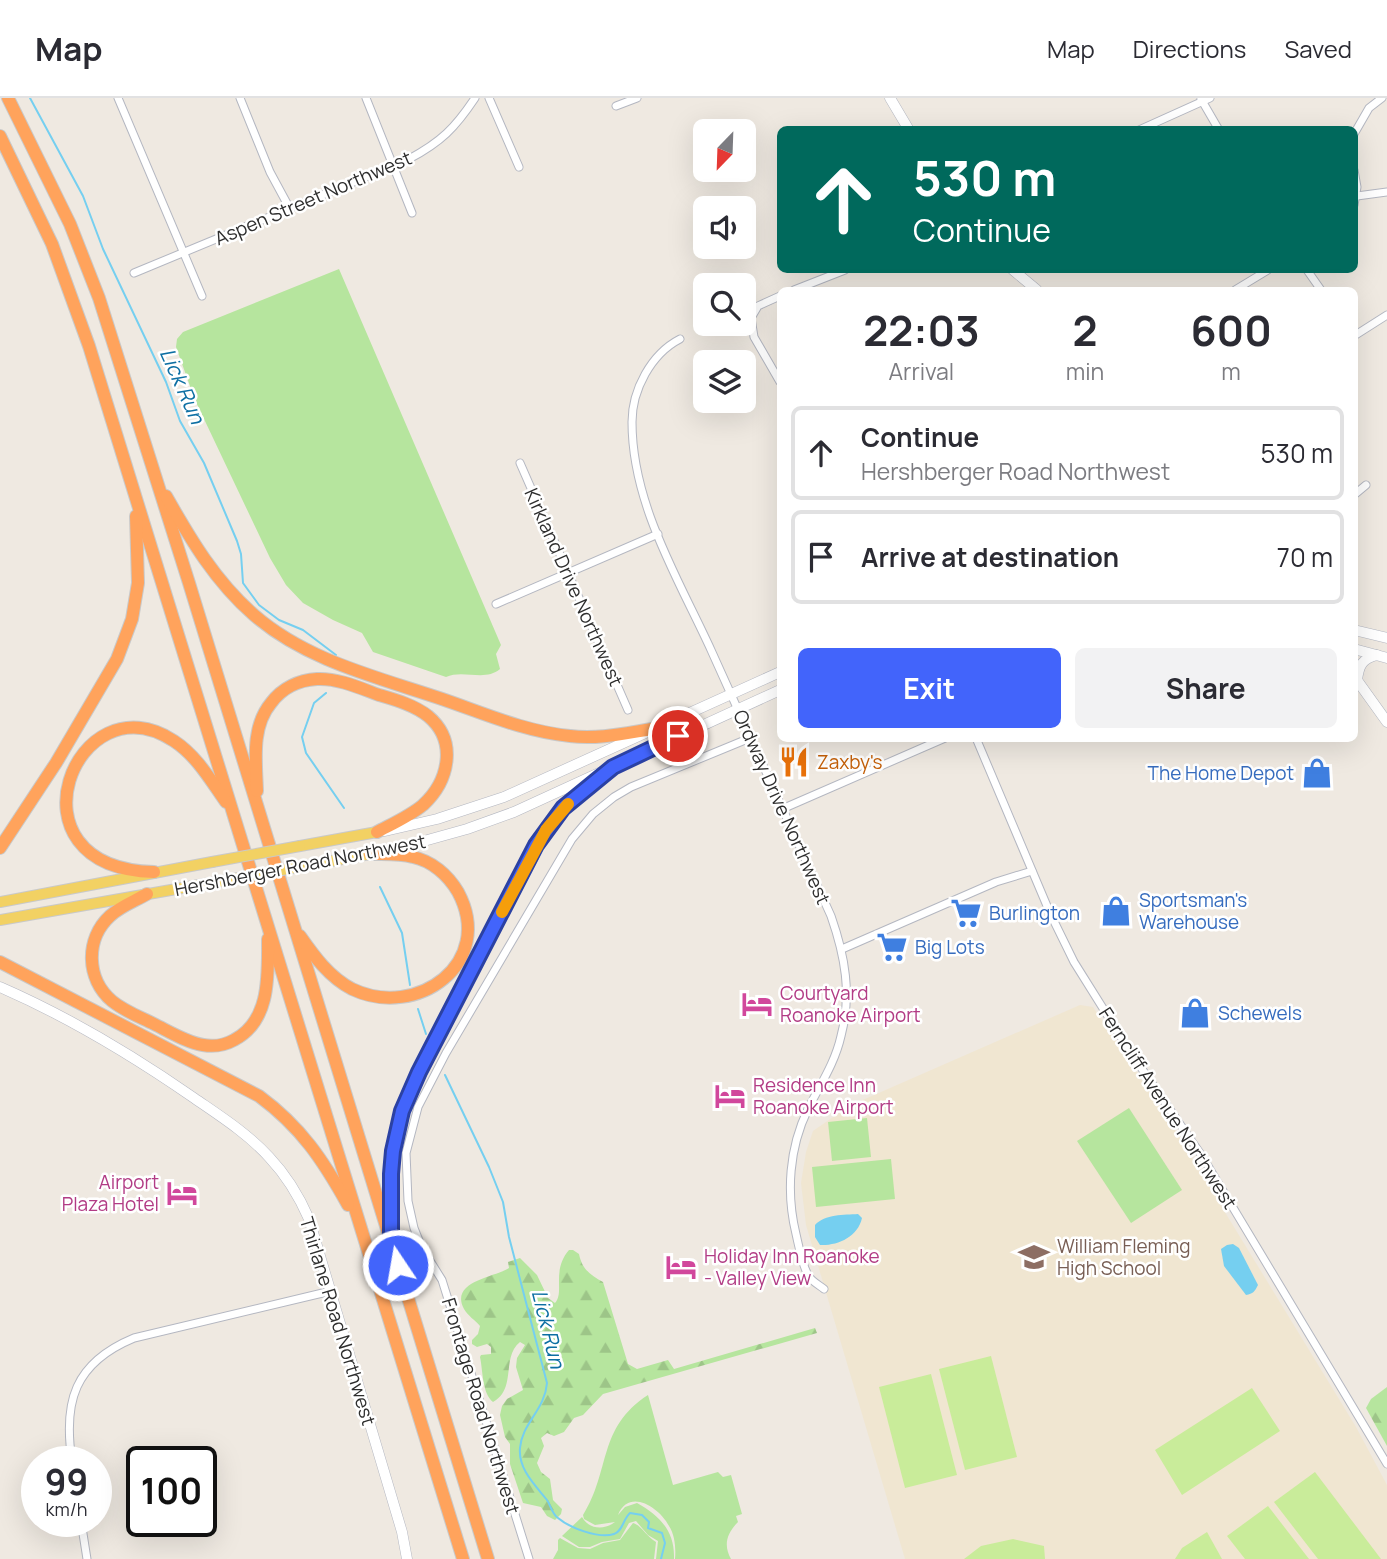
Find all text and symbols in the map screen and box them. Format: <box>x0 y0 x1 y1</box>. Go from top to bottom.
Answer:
text: Map <box>35 26 103 71</box>
text: Map <box>1047 32 1095 65</box>
text: Directions <box>1133 32 1246 65</box>
text: Saved <box>1284 32 1352 65</box>
north arrow <box>693 119 756 182</box>
map controls <box>693 119 756 413</box>
text: 530 m <box>913 144 1056 211</box>
street label: Aspen Street Northwest <box>211 145 415 251</box>
icon: ahead <box>798 154 889 245</box>
button: sound <box>693 196 756 259</box>
text: Continue <box>913 208 1051 252</box>
button: search <box>693 273 756 336</box>
text: 22:03 <box>863 301 980 359</box>
text: 2 <box>1073 301 1098 359</box>
text: 600 <box>1190 301 1272 359</box>
water label: Lick Run <box>154 343 213 429</box>
button: layers <box>693 350 756 413</box>
text: Arrival <box>889 355 954 387</box>
text: min <box>1066 355 1104 387</box>
text: m <box>1221 355 1241 387</box>
text: Continue <box>861 419 979 455</box>
icon: ahead <box>802 434 840 472</box>
text: 530 m <box>1260 435 1333 471</box>
text: Hershberger Road Northwest <box>861 455 1170 487</box>
street label: Kirkland Drive Northwest <box>519 484 629 690</box>
icon: arrive <box>802 538 840 576</box>
text: Arrive at destination <box>861 539 1119 575</box>
text: 70 m <box>1277 539 1333 575</box>
button: Exit <box>798 648 1061 728</box>
button: Share <box>1075 648 1337 728</box>
pin <box>648 706 708 766</box>
street label: Ordway Drive Northwest <box>727 706 837 908</box>
icon: arrive <box>659 717 697 755</box>
restaurant icon: Zaxby's <box>777 745 811 779</box>
place label: Zaxby's <box>817 749 883 775</box>
shop icon: The Home Depot <box>1300 756 1334 790</box>
place label: The Home Depot <box>1148 760 1294 786</box>
street label: Hershberger Road Northwest <box>172 828 428 902</box>
place label: Sportsman's Warehouse <box>1139 887 1247 935</box>
shop icon: Sportsman's Warehouse <box>1099 894 1133 928</box>
supermarket icon: Burlington <box>949 896 983 930</box>
place label: Burlington <box>989 900 1080 926</box>
supermarket icon: Big Lots <box>875 930 909 964</box>
place label: Big Lots <box>915 934 985 960</box>
place label: Courtyard Roanoke Airport <box>780 980 921 1028</box>
hotel icon: Courtyard Roanoke Airport <box>740 987 774 1021</box>
shop icon: Schewels <box>1178 996 1212 1030</box>
place label: Schewels <box>1218 1000 1302 1026</box>
street label: Ferncliff Avenue Northwest <box>1093 1002 1243 1214</box>
place label: Residence Inn Roanoke Airport <box>753 1072 894 1120</box>
hotel icon: Residence Inn Roanoke Airport <box>713 1079 747 1113</box>
place label: Airport Plaza Hotel <box>62 1169 159 1217</box>
hotel icon: Airport Plaza Hotel <box>165 1176 199 1210</box>
street label: Thirlane Road Northwest <box>294 1214 382 1428</box>
position arrow <box>361 1228 435 1302</box>
place label: William Fleming High School <box>1057 1233 1191 1281</box>
school or university icon: William Fleming High School <box>1017 1240 1051 1274</box>
place label: Holiday Inn Roanoke - Valley View <box>704 1243 880 1291</box>
hotel icon: Holiday Inn Roanoke - Valley View <box>664 1250 698 1284</box>
water label: Lick Run <box>526 1287 573 1372</box>
street label: Frontage Road Northwest <box>436 1295 526 1517</box>
speed limit sign: 100 <box>126 1446 217 1537</box>
text: 99 <box>45 1458 88 1506</box>
text: km/h <box>46 1497 87 1521</box>

